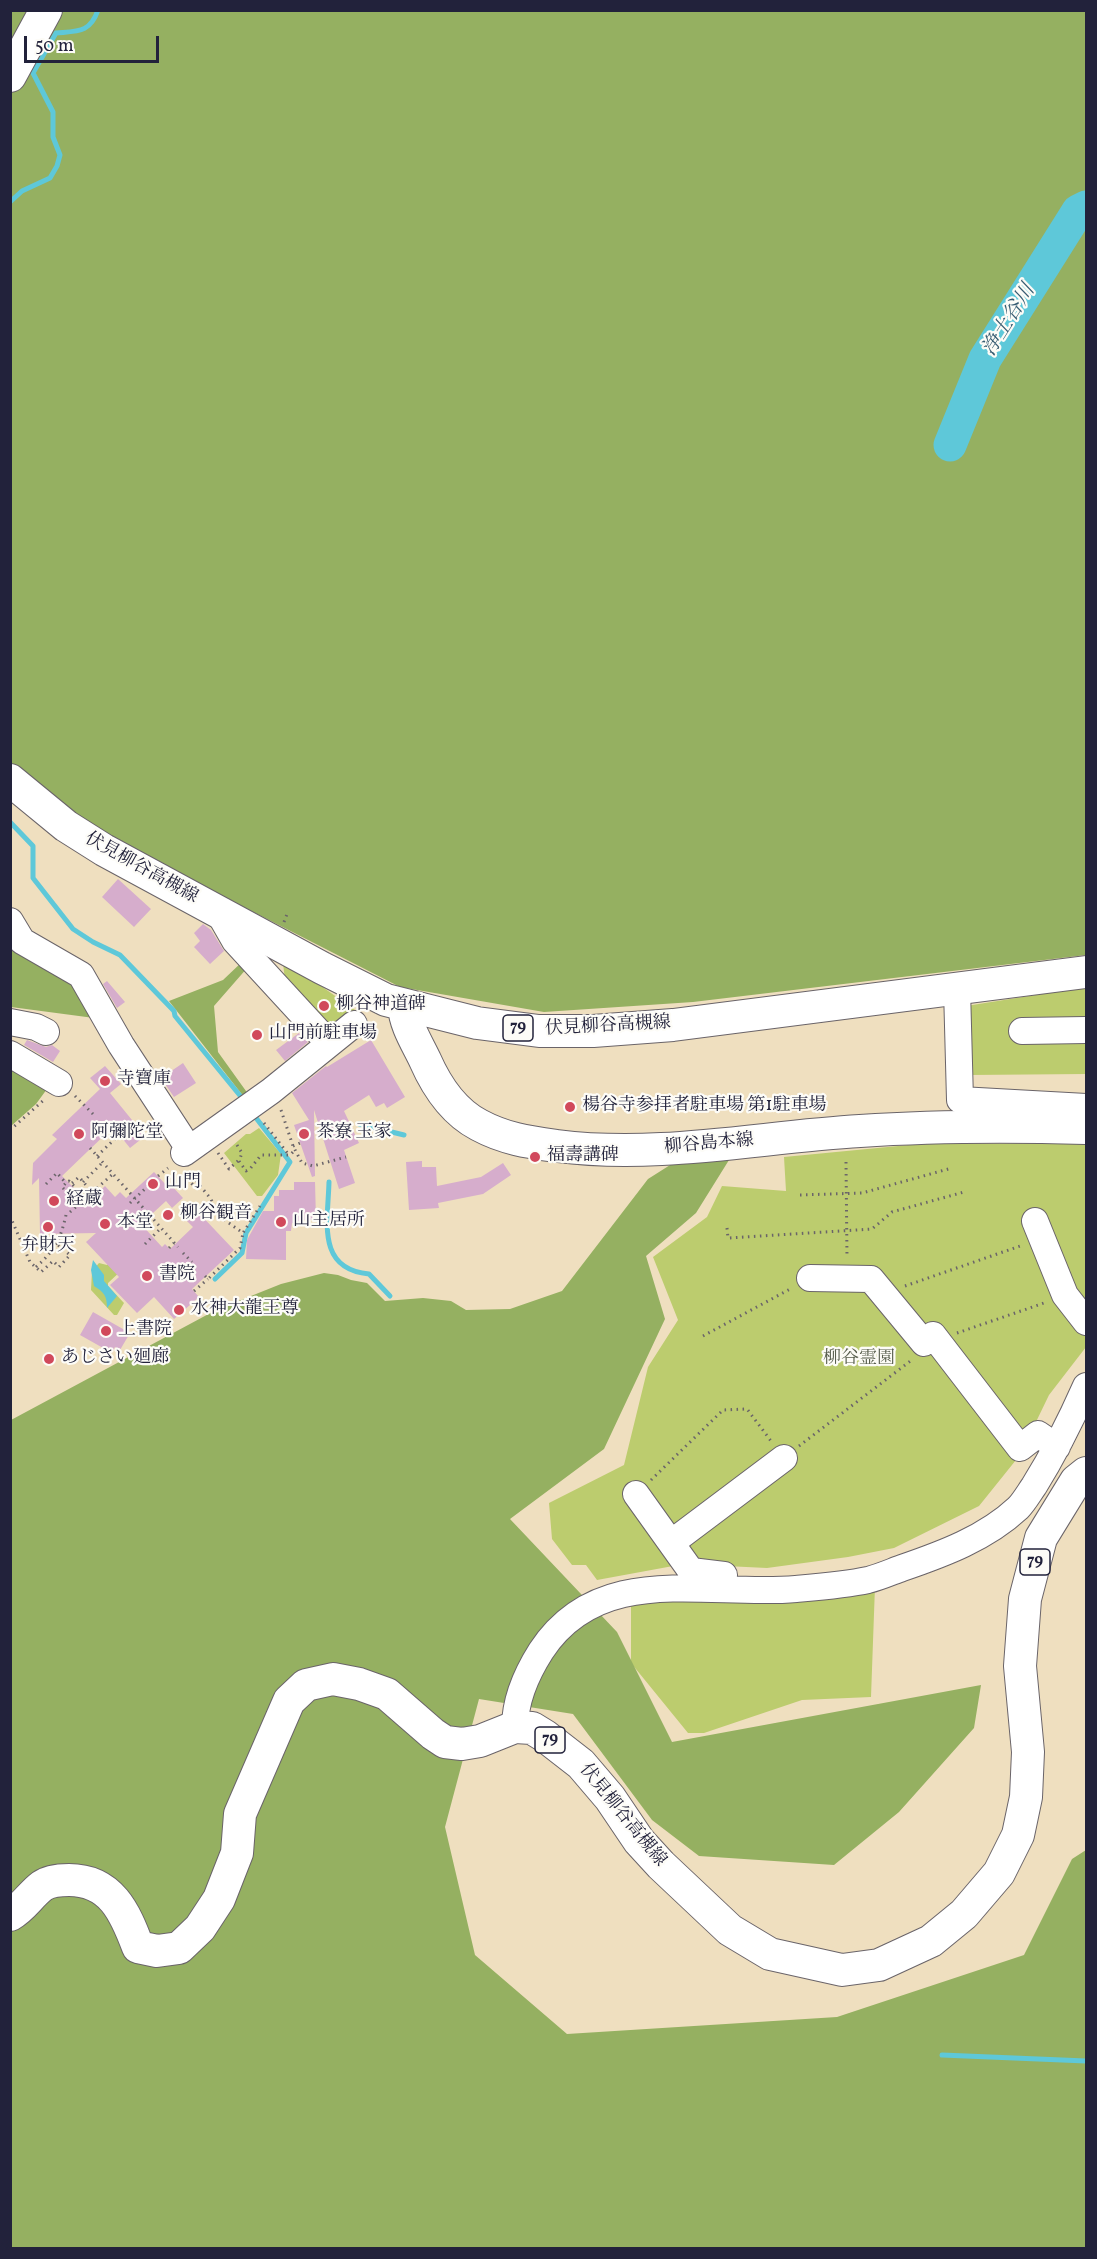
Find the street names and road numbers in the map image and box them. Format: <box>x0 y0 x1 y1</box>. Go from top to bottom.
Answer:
street label: 伏見柳谷高槻線 <box>81 829 201 909</box>
street label: 伏見柳谷高槻線 <box>545 1013 671 1041</box>
road number: 79 <box>503 1015 533 1041</box>
street label: 柳谷島本線 <box>663 1130 755 1160</box>
road number: 79 <box>1020 1549 1050 1575</box>
road number: 79 <box>535 1727 565 1753</box>
street label: 伏見柳谷高槻線 <box>574 1760 670 1872</box>

